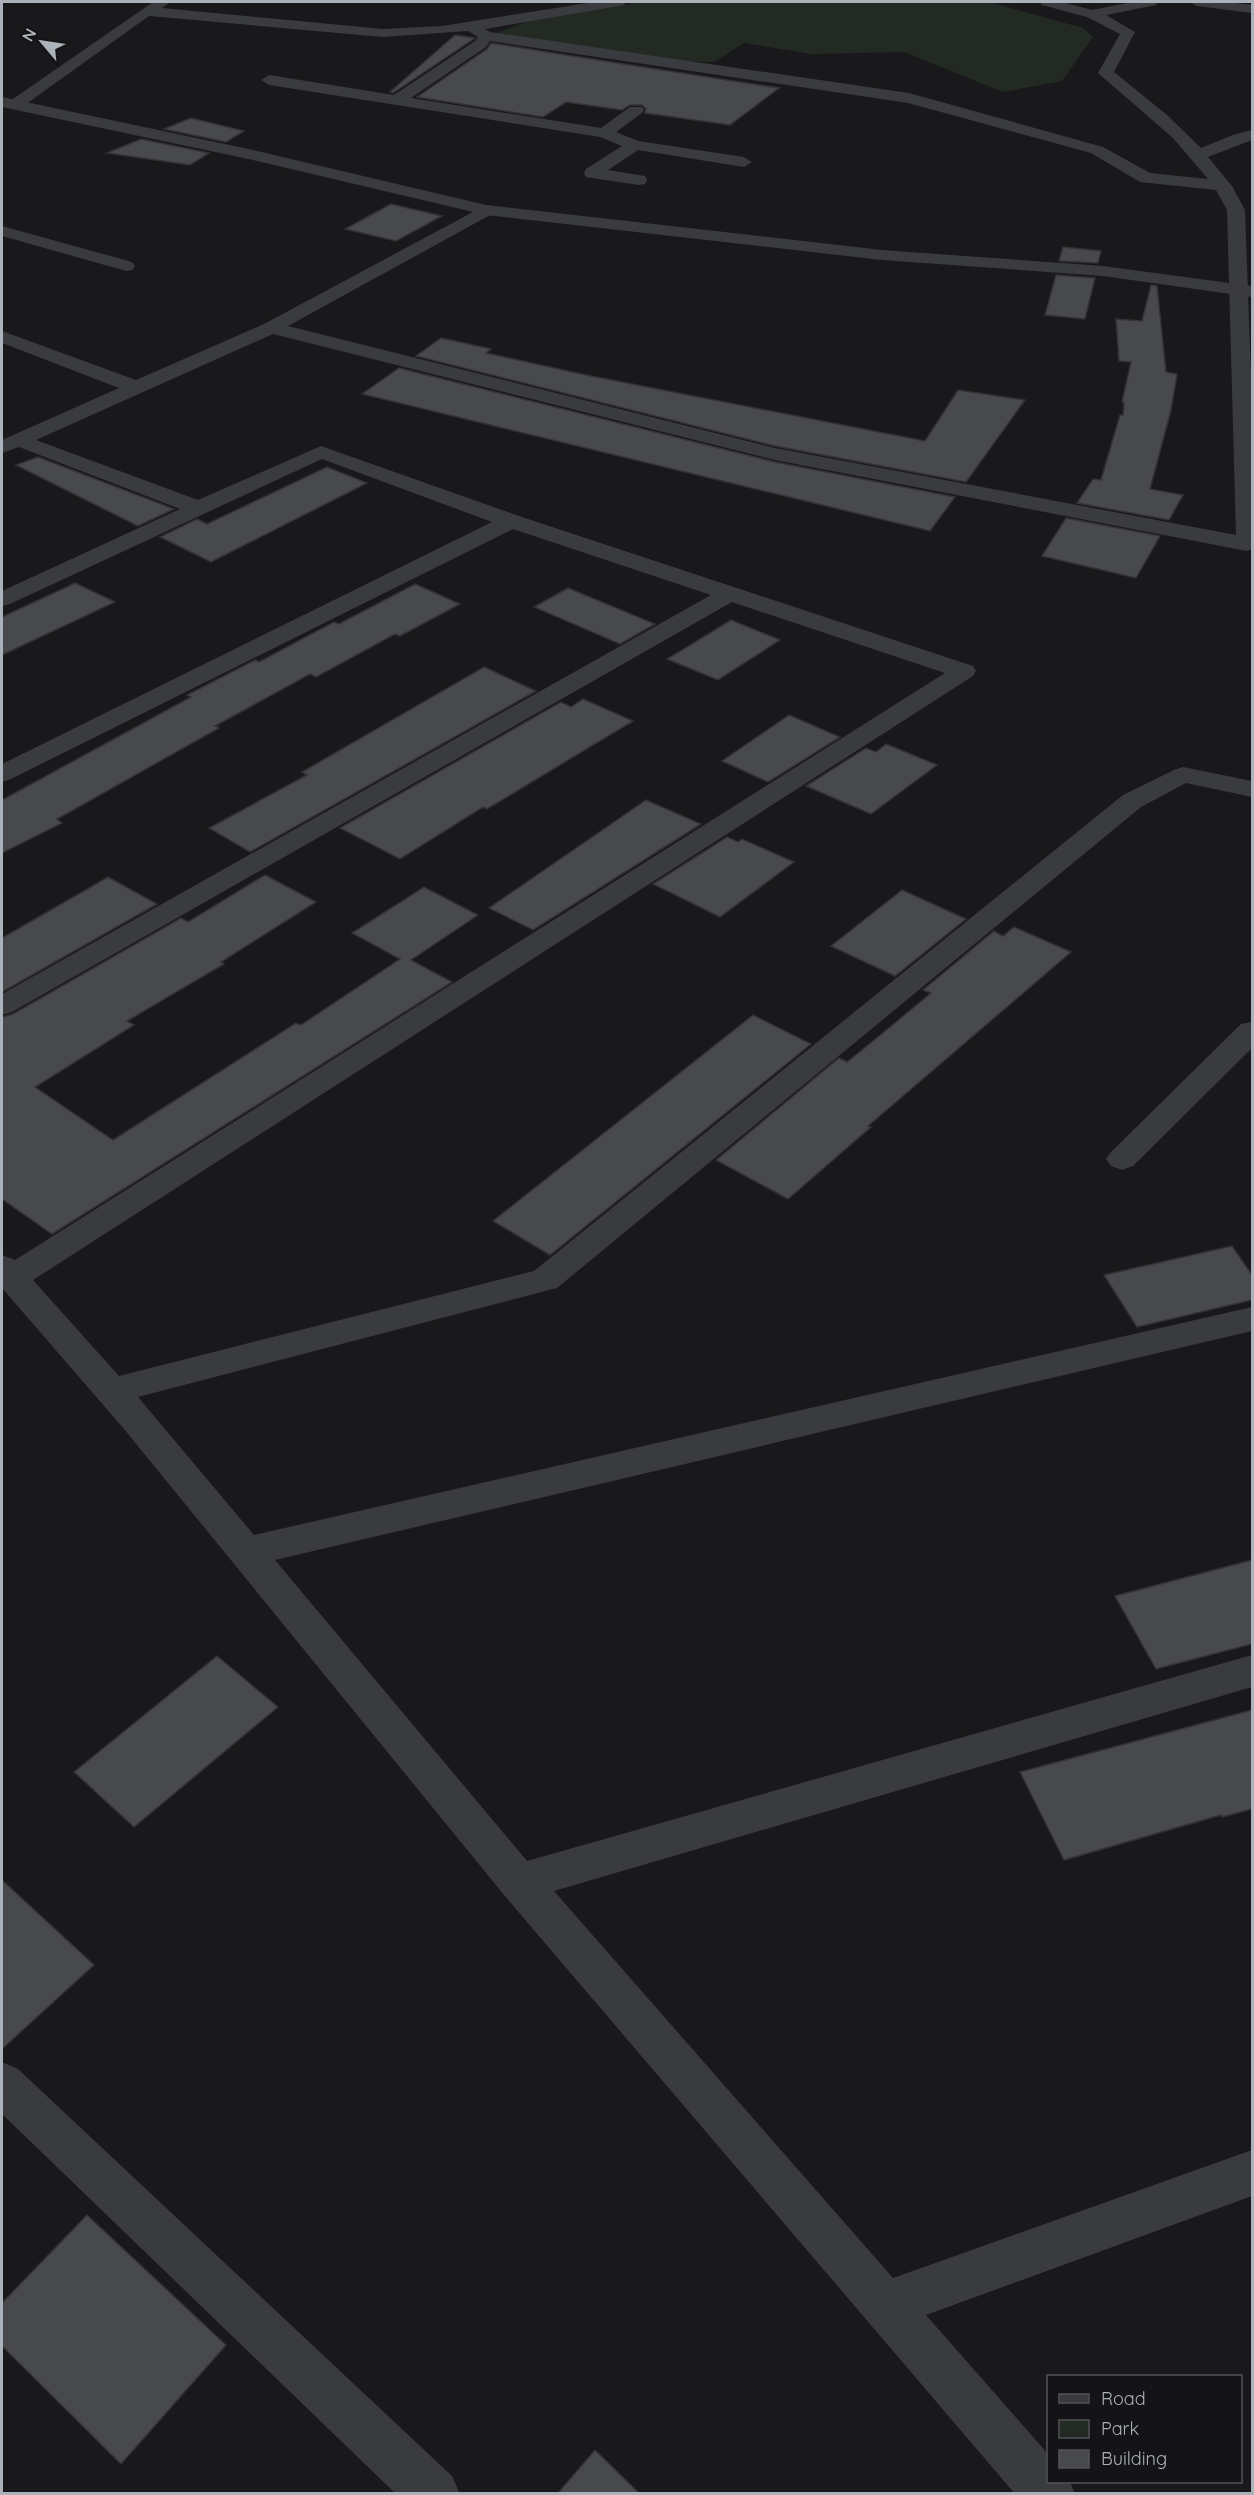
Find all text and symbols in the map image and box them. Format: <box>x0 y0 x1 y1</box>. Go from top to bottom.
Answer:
north arrow <box>12 12 72 72</box>
text: N <box>17 25 40 45</box>
legend <box>1047 2375 1242 2483</box>
text: Road <box>1101 2387 1146 2410</box>
text: Park <box>1101 2417 1139 2440</box>
text: Building <box>1101 2447 1167 2470</box>

